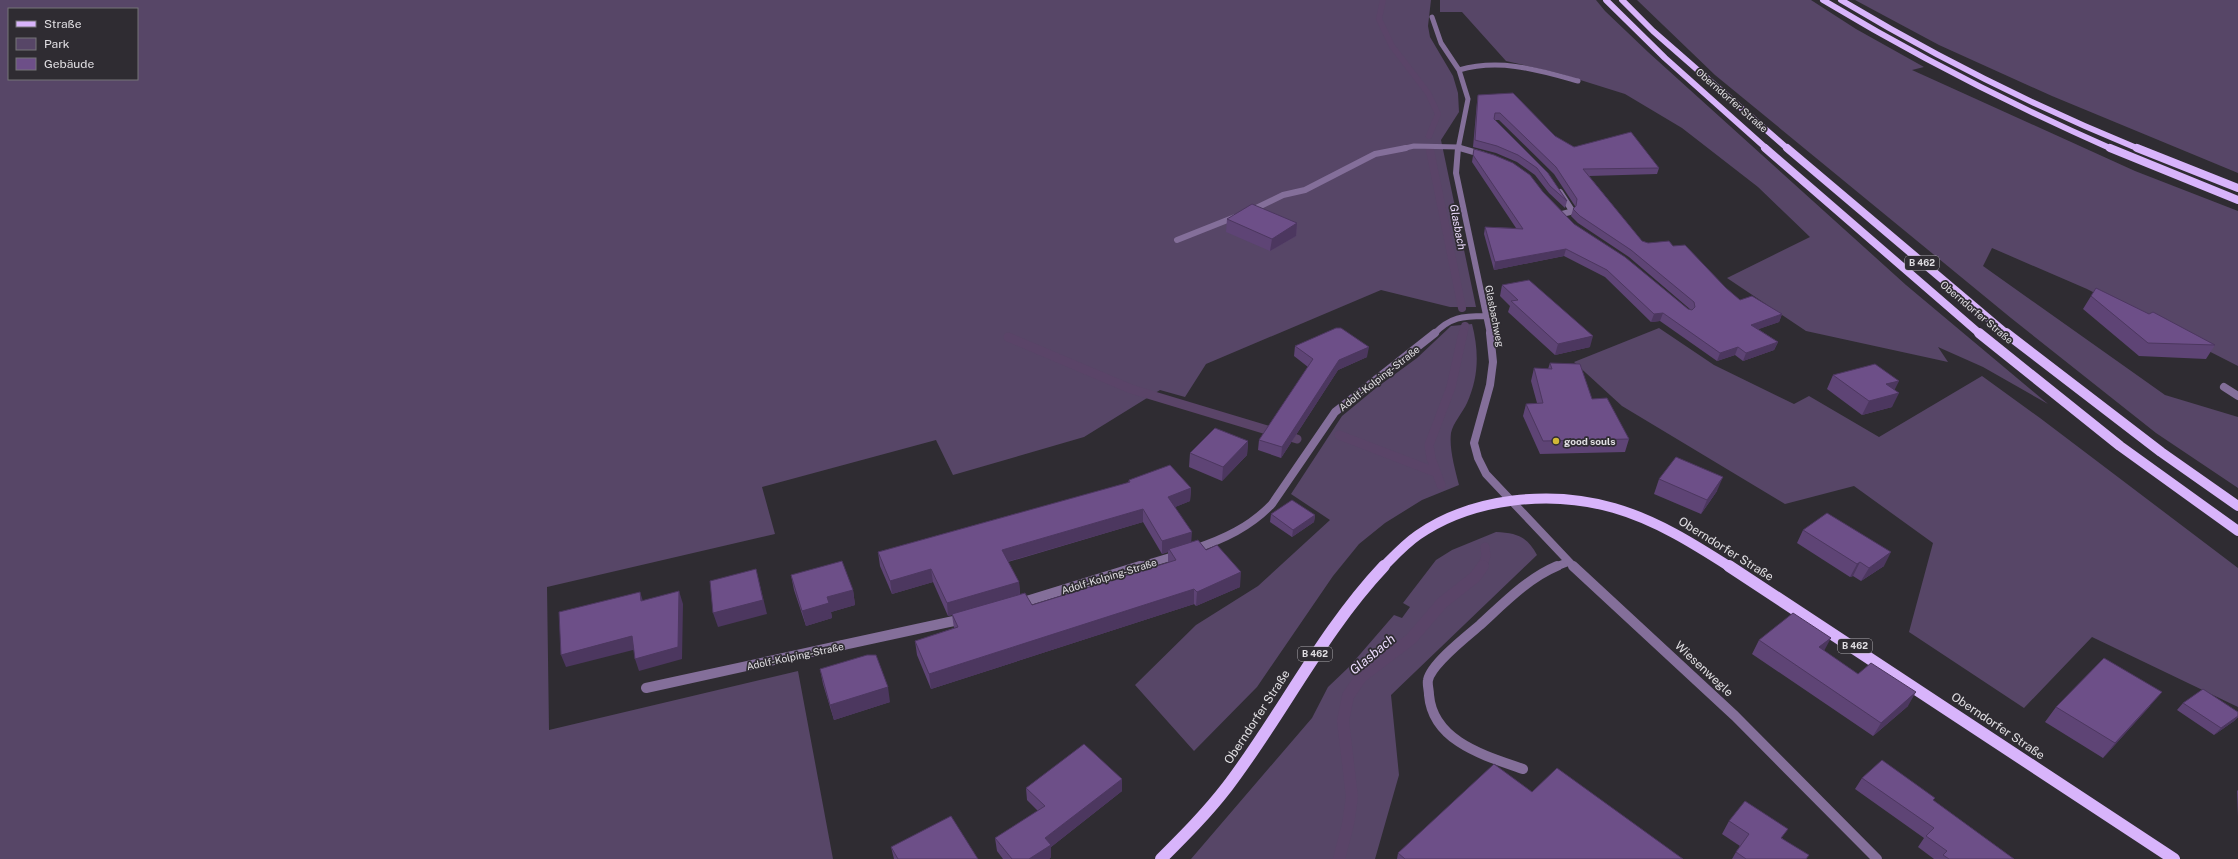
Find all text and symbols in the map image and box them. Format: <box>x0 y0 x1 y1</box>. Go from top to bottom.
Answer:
legend <box>8 8 138 80</box>
text: Straße <box>44 17 82 31</box>
text: Park <box>44 37 70 51</box>
text: Gebäude <box>44 57 94 71</box>
street label: Oberndorfer Straße <box>1694 66 1771 135</box>
water label: Glasbach <box>1448 203 1468 251</box>
road number: B 462 <box>1905 256 1939 270</box>
street label: Oberndorfer Straße <box>1938 278 2016 346</box>
street label: Glasbachweg <box>1483 284 1507 348</box>
street label: Adolf-Kolping-Straße <box>1336 343 1422 413</box>
place label: good souls <box>1564 435 1615 447</box>
marker: good souls <box>1551 436 1561 446</box>
street label: Oberndorfer Straße <box>1676 514 1776 584</box>
street label: Adolf-Kolping-Straße <box>1060 556 1158 596</box>
water label: Glasbach <box>1347 631 1398 678</box>
street label: Wiesenwegle <box>1672 639 1736 700</box>
road number: B 462 <box>1838 639 1872 653</box>
street label: Adolf-Kolping-Straße <box>745 640 845 672</box>
road number: B 462 <box>1298 647 1332 661</box>
street label: Oberndorfer Straße <box>1221 667 1293 767</box>
street label: Oberndorfer Straße <box>1949 690 2047 763</box>

